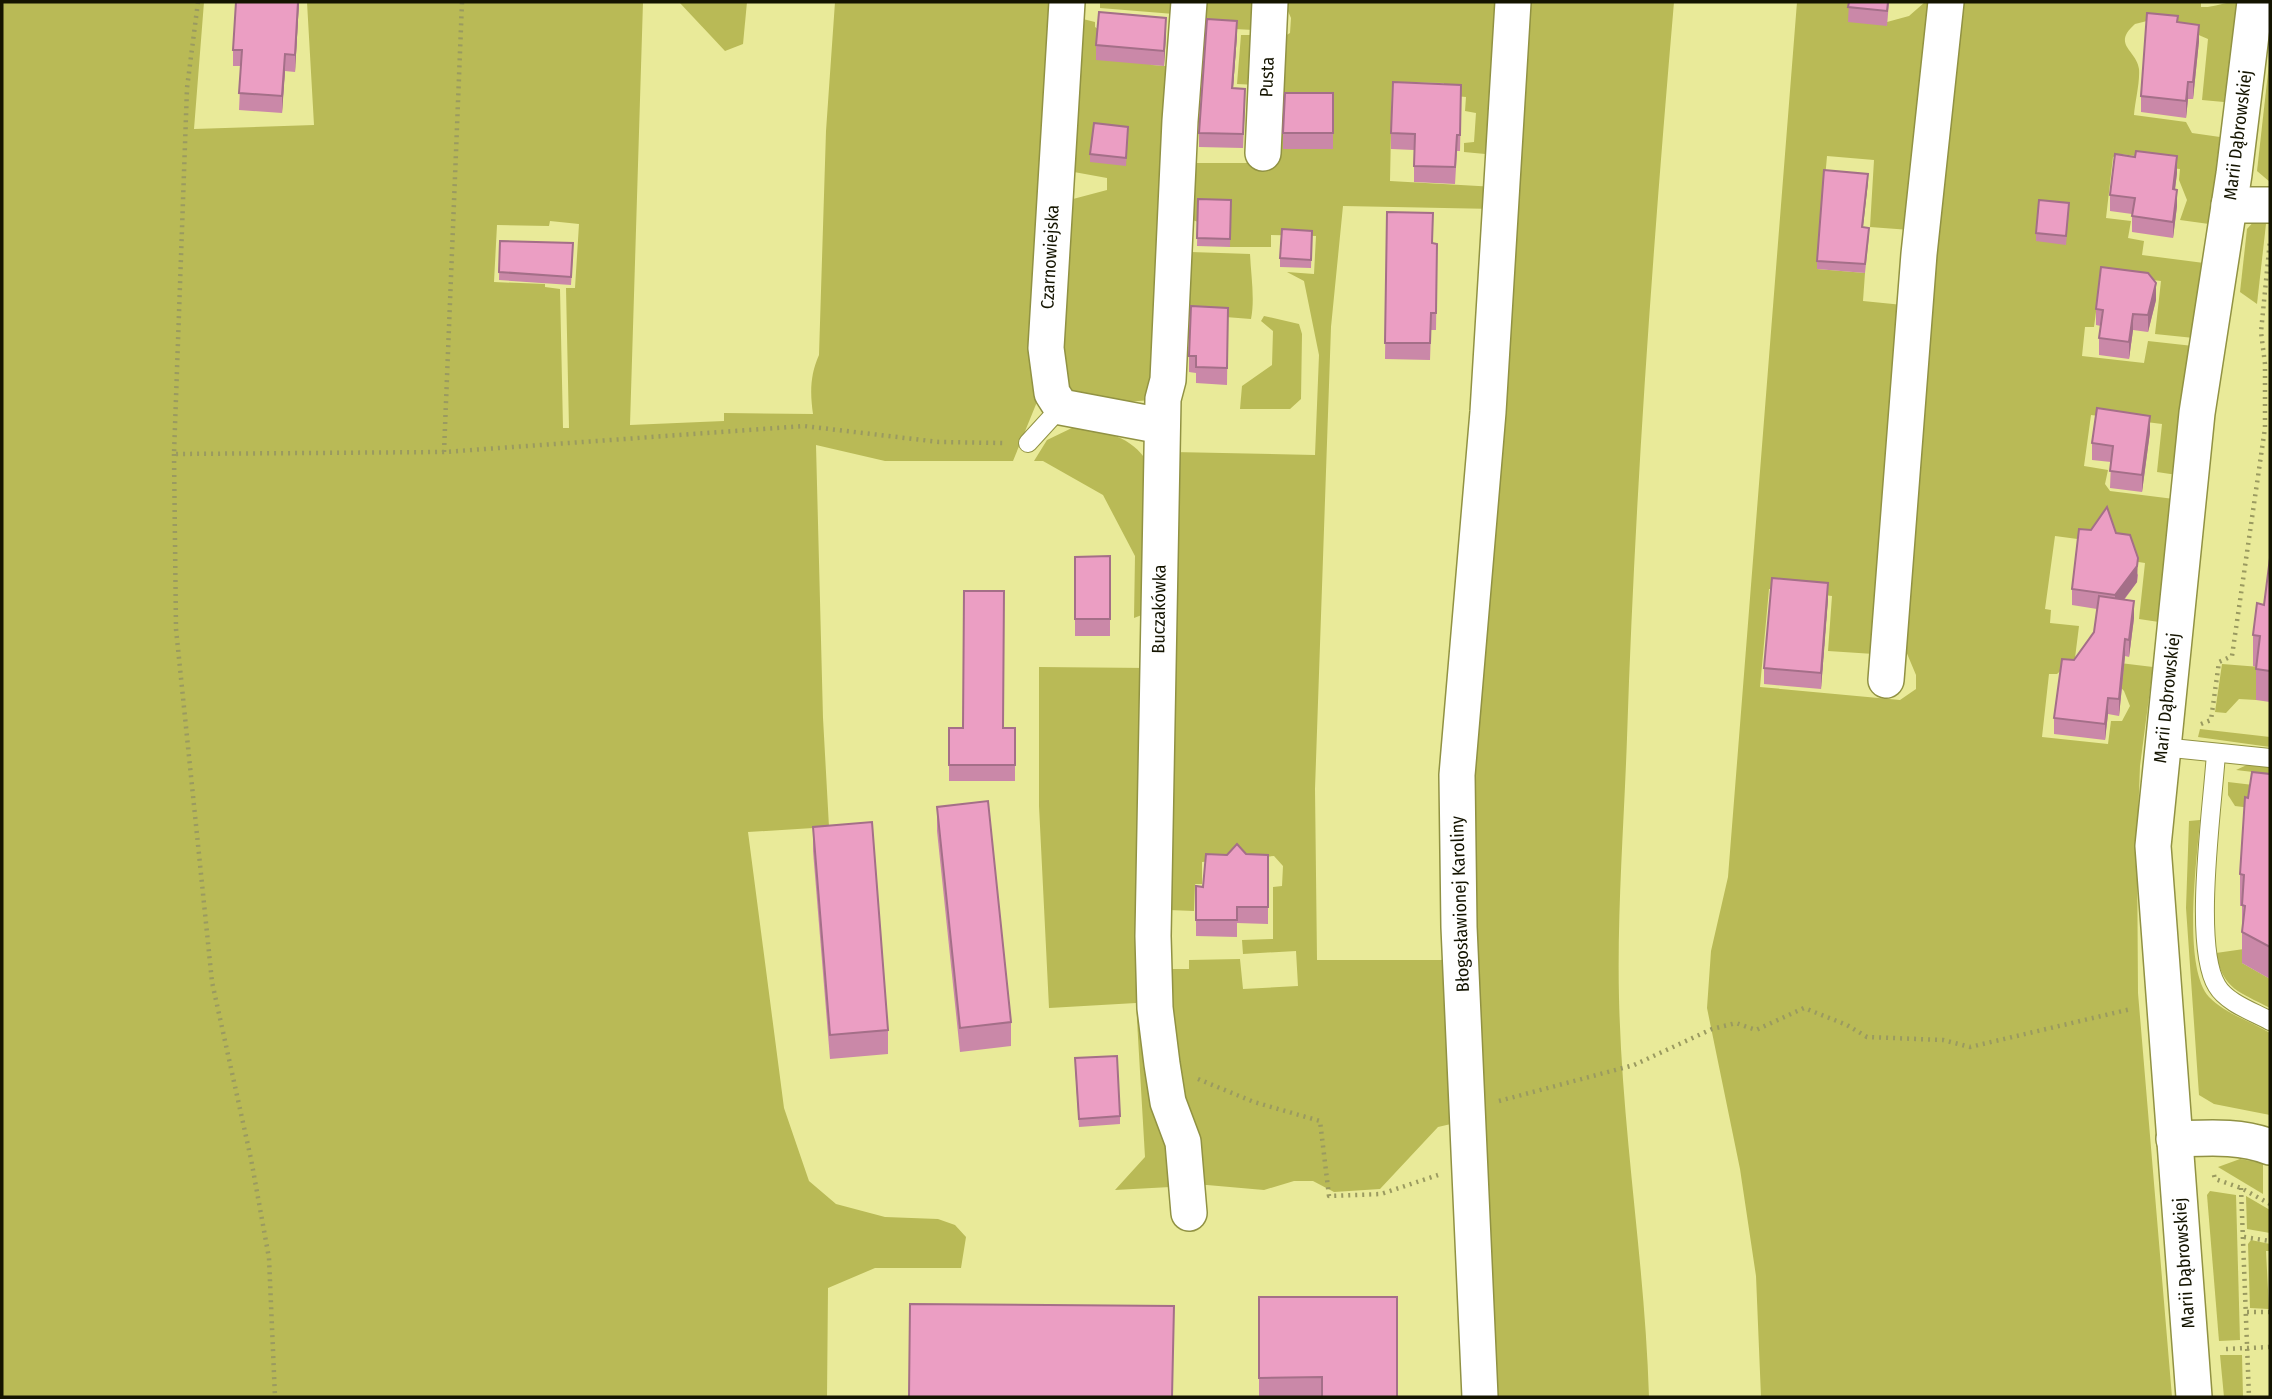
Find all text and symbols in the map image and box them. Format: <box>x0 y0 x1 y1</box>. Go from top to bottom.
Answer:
street label: Pusta <box>1255 56 1279 98</box>
street label: Marii Dąbrowskiej <box>2219 69 2257 201</box>
street label: Czarnowiejska <box>1036 204 1064 310</box>
street label: Buczakówka <box>1147 564 1171 654</box>
street label: Marii Dąbrowskiej <box>2149 632 2185 764</box>
street label: Błogosławionej Karoliny <box>1446 815 1474 993</box>
street label: Marii Dąbrowskiej <box>2168 1197 2200 1329</box>

